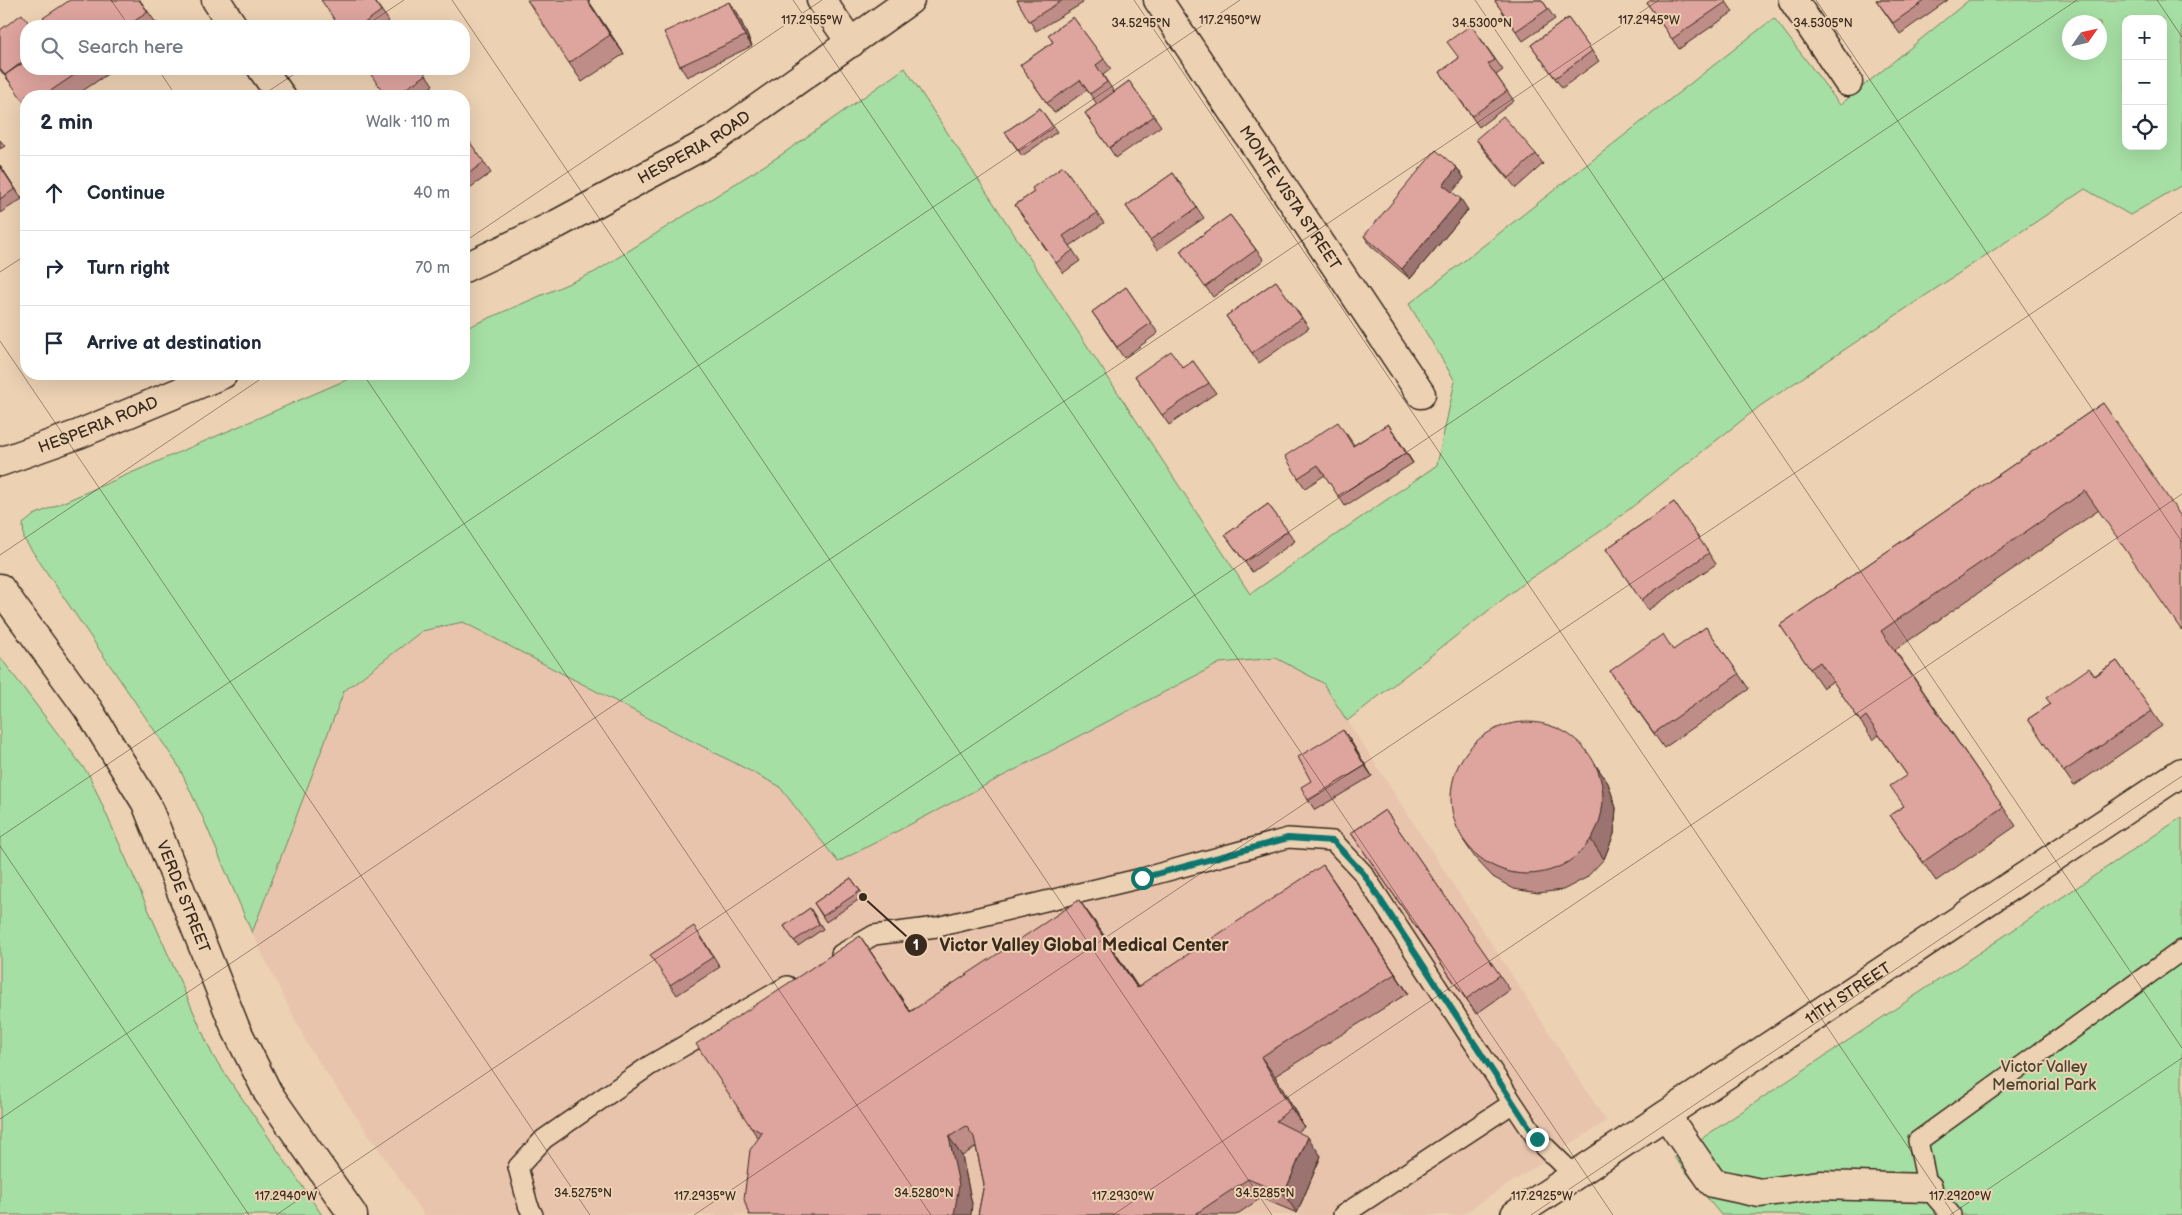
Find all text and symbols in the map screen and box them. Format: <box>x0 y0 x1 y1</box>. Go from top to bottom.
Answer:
text: 117.2955°W <box>781 13 843 28</box>
text: 117.2950°W <box>1199 13 1261 28</box>
text: 117.2945°W <box>1618 13 1680 28</box>
north arrow <box>2062 15 2107 60</box>
map controls <box>2122 15 2167 150</box>
button: + <box>2122 15 2167 60</box>
text: 34.5295°N <box>1111 16 1171 31</box>
text: 34.5300°N <box>1452 16 1512 31</box>
text: 34.5305°N <box>1793 16 1853 31</box>
search box <box>20 20 470 75</box>
icon: search <box>38 34 66 62</box>
text: Search here <box>78 36 183 59</box>
button: − <box>2122 60 2167 105</box>
button: locate <box>2122 105 2167 150</box>
street label: HESPERIA ROAD <box>635 107 754 188</box>
text: 2 min <box>40 110 93 135</box>
text: Walk · 110 m <box>366 113 450 132</box>
street label: MONTE VISTA STREET <box>1235 122 1345 274</box>
icon: ahead <box>40 179 68 207</box>
text: Continue <box>87 182 165 205</box>
text: 40 m <box>413 184 450 203</box>
icon: right <box>40 254 68 282</box>
text: Turn right <box>87 257 170 280</box>
text: 70 m <box>415 259 450 278</box>
icon: arrive <box>40 329 68 357</box>
text: Arrive at destination <box>87 332 262 355</box>
street label: HESPERIA ROAD <box>36 393 161 457</box>
street label: VERDE STREET <box>152 838 214 956</box>
route start <box>1131 867 1154 890</box>
callout: Victor Valley Global Medical Center <box>903 928 1239 961</box>
text: Victor Valley Global Medical Center <box>939 935 1229 956</box>
text: 1 <box>913 936 919 955</box>
street label: 11TH STREET <box>1802 958 1895 1029</box>
park label: Victor Valley Memorial Park <box>1992 1058 2096 1095</box>
route end <box>1526 1128 1549 1151</box>
text: 34.5275°N <box>554 1186 612 1201</box>
text: 34.5280°N <box>894 1186 954 1201</box>
text: 34.5285°N <box>1235 1186 1295 1201</box>
text: 117.2940°W <box>255 1189 317 1204</box>
text: 117.2935°W <box>674 1189 736 1204</box>
text: 117.2930°W <box>1092 1189 1154 1204</box>
text: 117.2925°W <box>1511 1189 1573 1204</box>
text: 117.2920°W <box>1929 1189 1991 1204</box>

